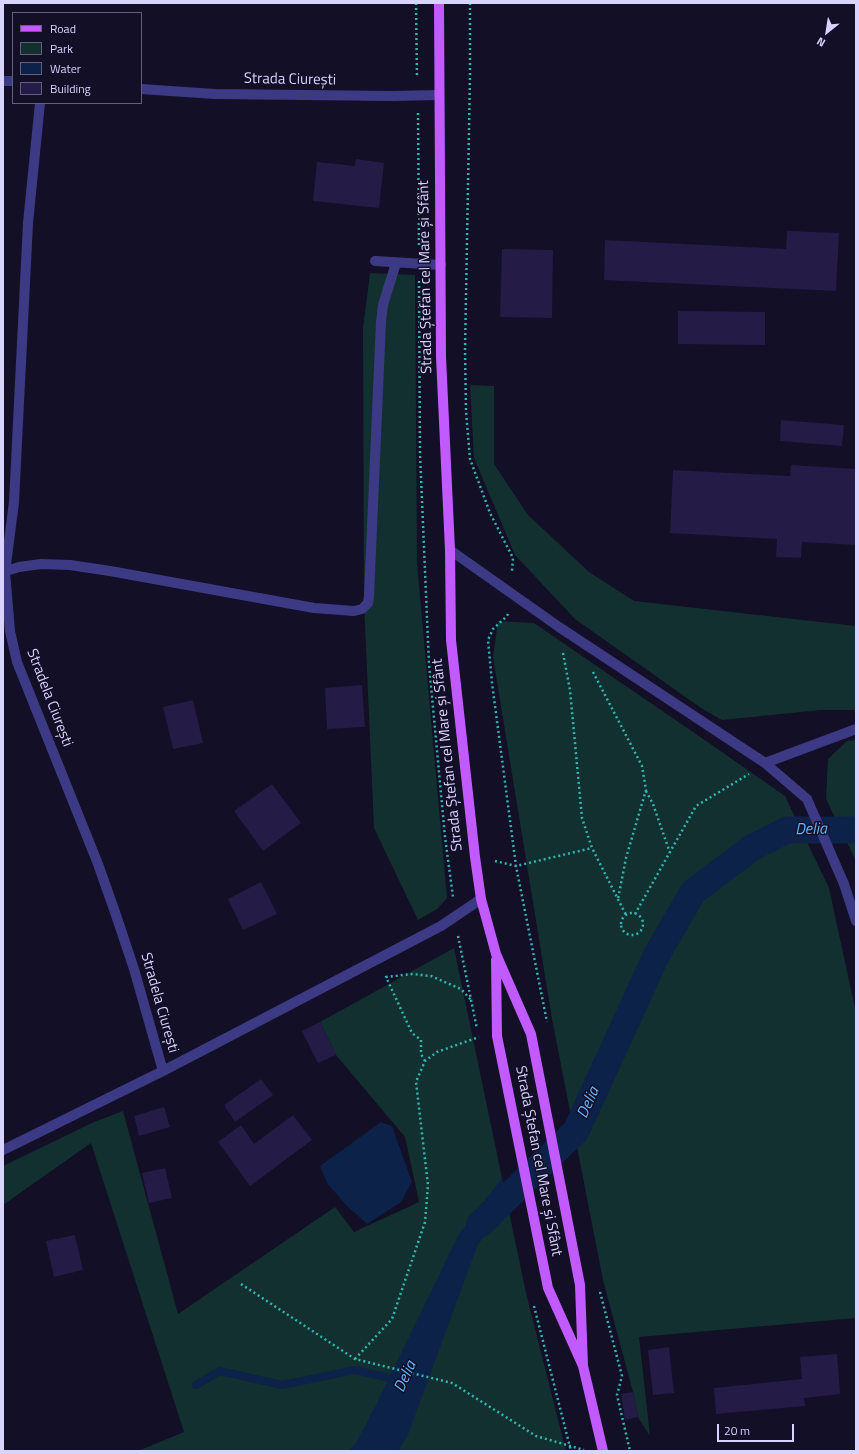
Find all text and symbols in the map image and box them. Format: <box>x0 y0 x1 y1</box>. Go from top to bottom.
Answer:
legend <box>12 12 142 104</box>
north arrow <box>807 12 847 52</box>
text: Road <box>50 19 76 38</box>
text: N <box>814 34 828 51</box>
text: Park <box>50 39 73 58</box>
text: Water <box>50 59 81 78</box>
street label: Strada Ciurești <box>244 70 336 90</box>
text: Building <box>50 79 91 98</box>
street label: Strada Ștefan cel Mare și Sfânt <box>415 180 437 374</box>
street label: Stradela Ciurești <box>22 647 76 749</box>
street label: Strada Ștefan cel Mare și Sfânt <box>429 658 467 852</box>
water label: Delia <box>795 820 827 840</box>
street label: Stradela Ciurești <box>136 951 182 1055</box>
street label: Strada Ștefan cel Mare și Sfânt <box>511 1064 565 1258</box>
water label: Delia <box>574 1085 604 1121</box>
water label: Delia <box>391 1359 421 1395</box>
scale bar <box>719 1416 796 1442</box>
text: 20 m <box>724 1421 750 1440</box>

